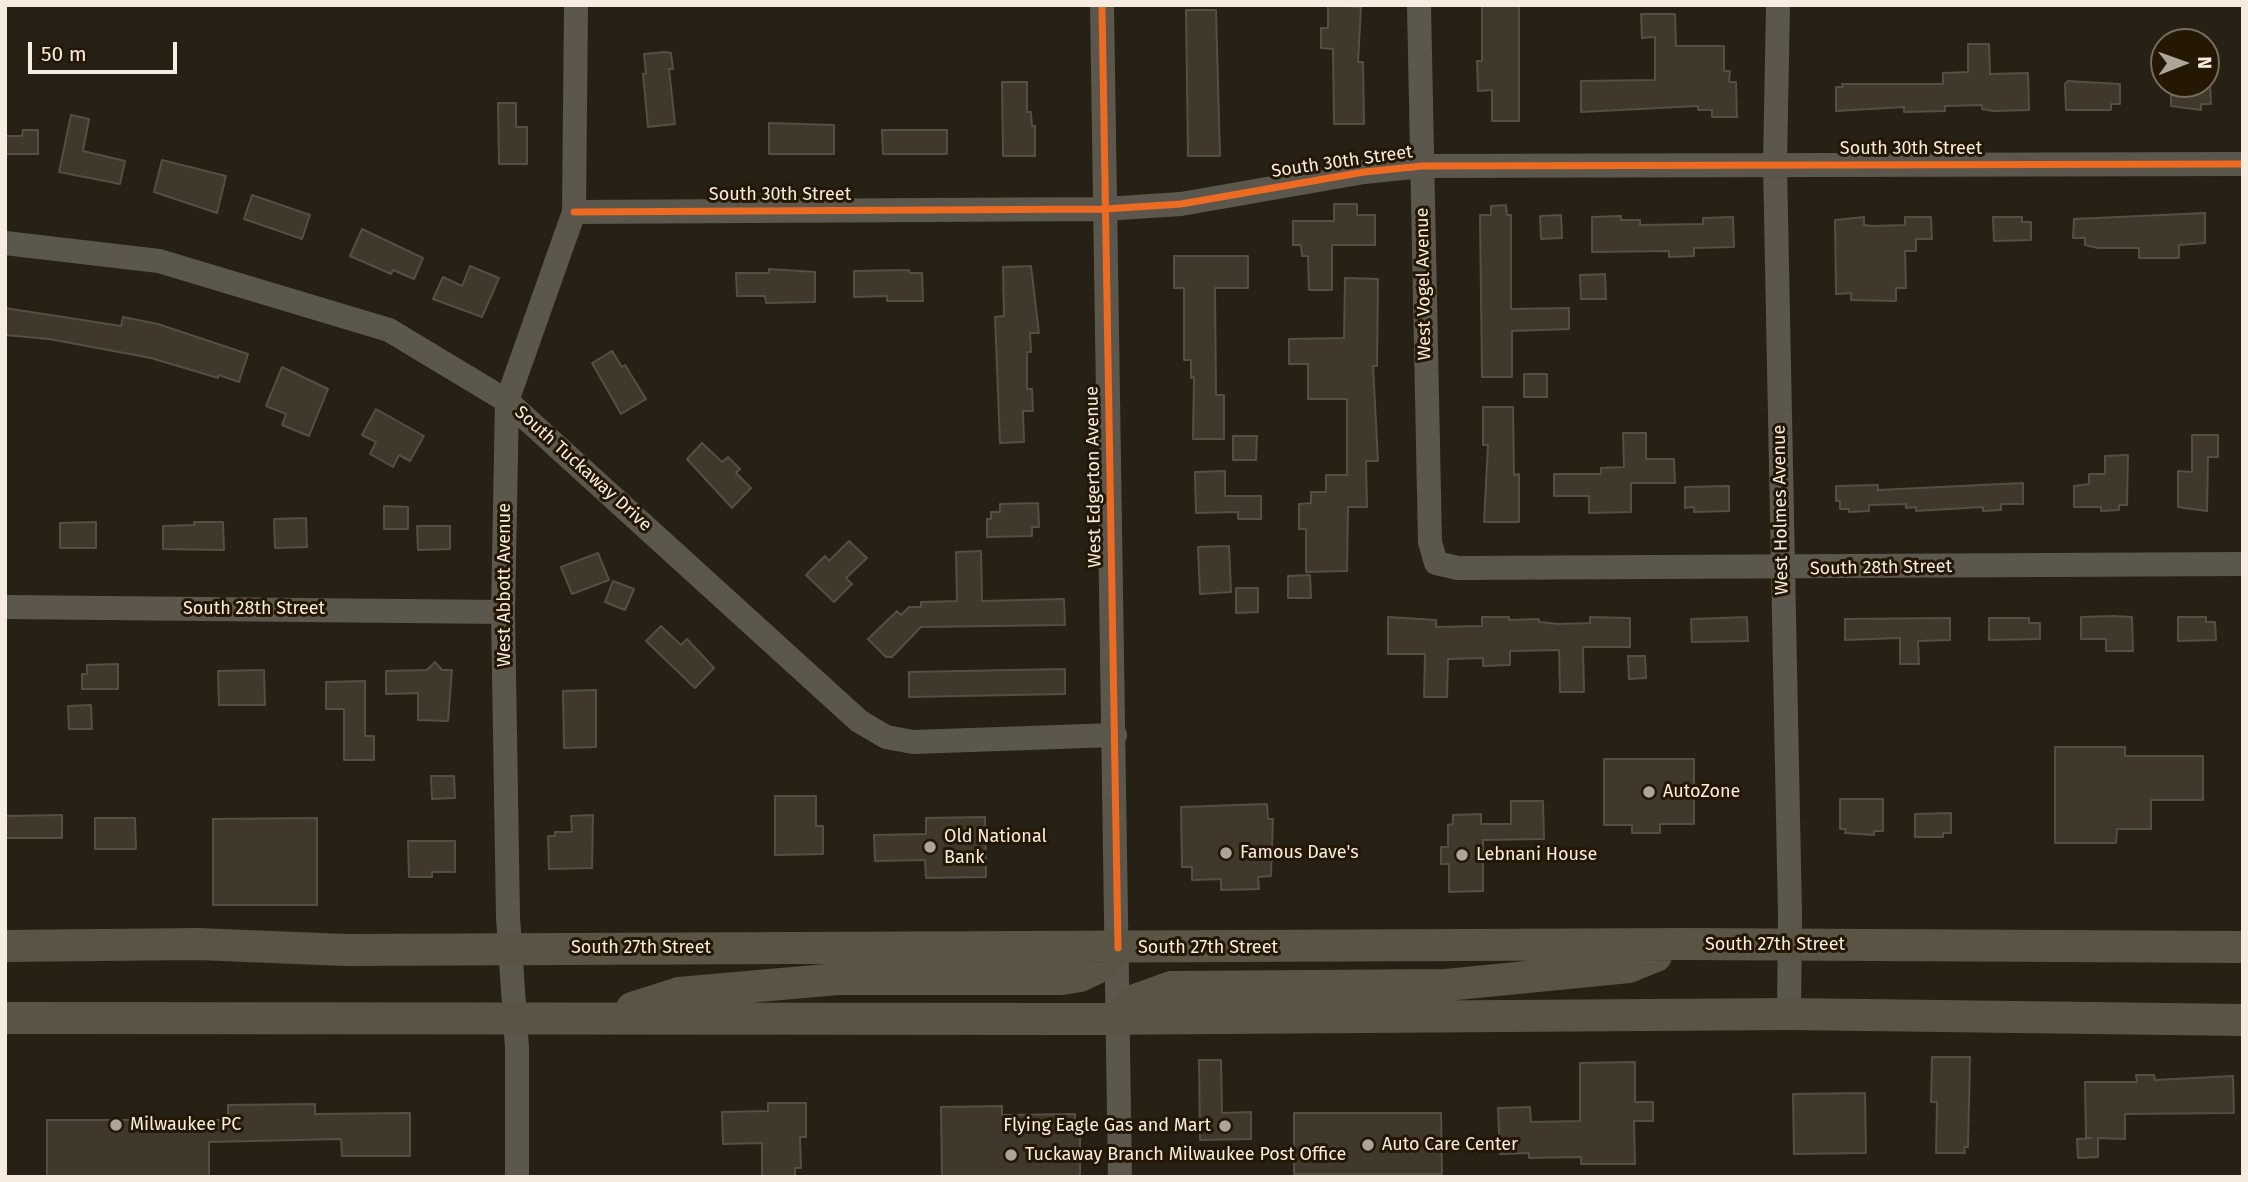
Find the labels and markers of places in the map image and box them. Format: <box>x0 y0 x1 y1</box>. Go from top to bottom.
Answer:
place label: AutoZone <box>1663 781 1740 803</box>
marker: AutoZone <box>1641 784 1657 800</box>
place label: Old National Bank <box>944 826 1047 868</box>
marker: Old National Bank <box>922 839 938 855</box>
place label: Famous Dave's <box>1240 842 1359 864</box>
place label: Lebnani House <box>1476 844 1597 866</box>
marker: Famous Dave's <box>1218 845 1234 861</box>
marker: Lebnani House <box>1454 847 1470 863</box>
place label: Milwaukee PC <box>130 1114 241 1136</box>
place label: Flying Eagle Gas and Mart <box>1003 1115 1211 1137</box>
marker: Milwaukee PC <box>108 1117 124 1133</box>
marker: Flying Eagle Gas and Mart <box>1217 1118 1233 1134</box>
place label: Auto Care Center <box>1382 1134 1518 1156</box>
marker: Auto Care Center <box>1360 1137 1376 1153</box>
place label: Tuckaway Branch Milwaukee Post Office <box>1025 1144 1346 1166</box>
marker: Tuckaway Branch Milwaukee Post Office <box>1003 1147 1019 1163</box>

